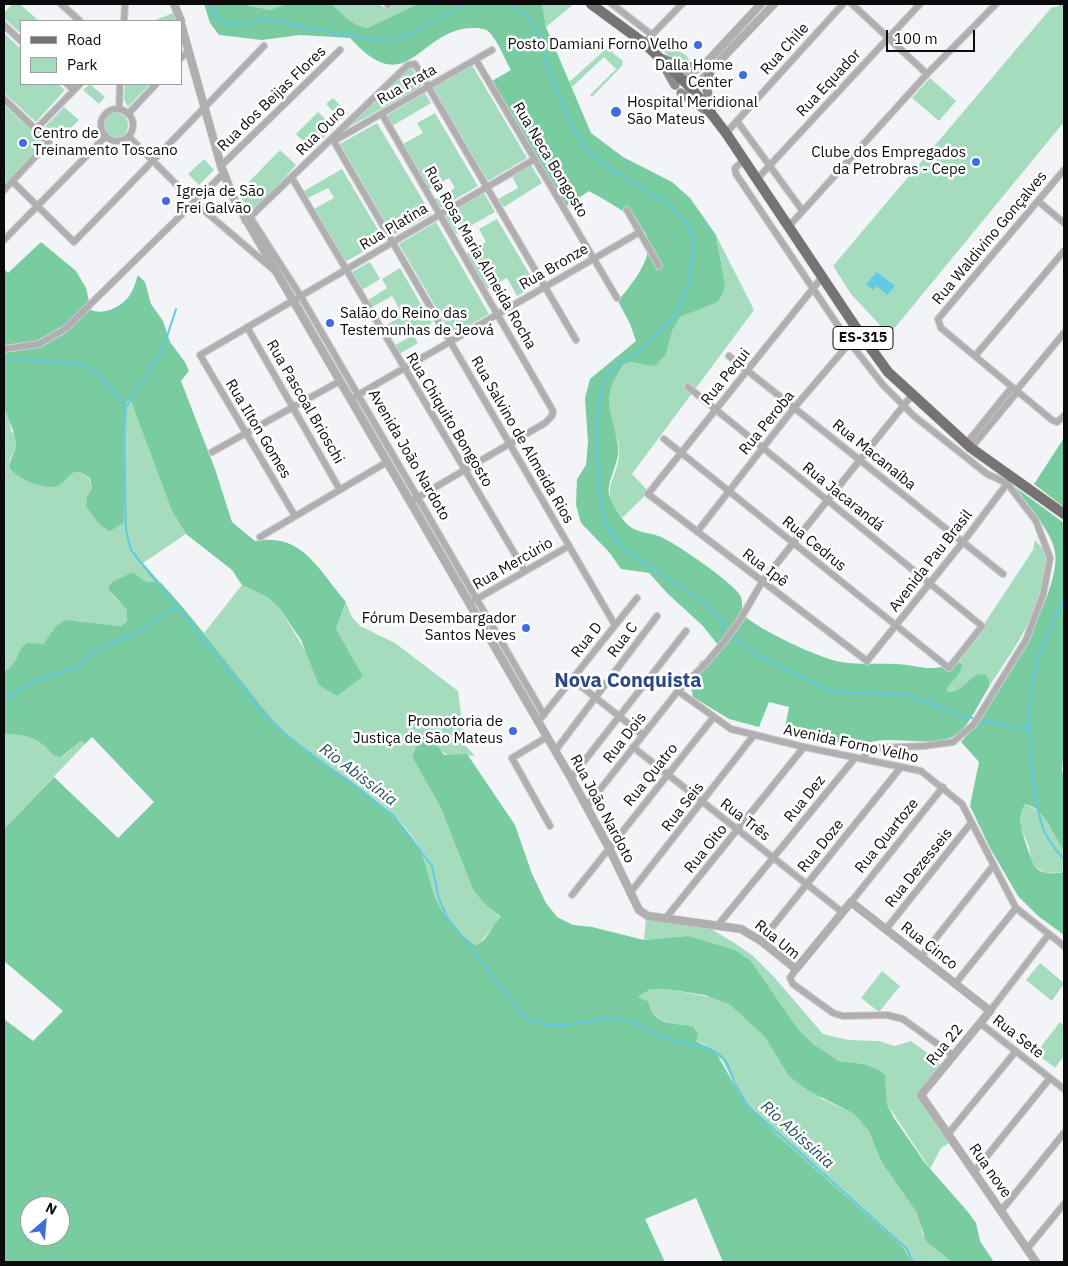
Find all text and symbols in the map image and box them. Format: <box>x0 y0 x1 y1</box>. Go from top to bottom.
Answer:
street label: Rua Chile <box>757 19 813 79</box>
legend <box>20 20 182 85</box>
scale bar <box>888 20 977 52</box>
text: 100 m <box>894 29 938 48</box>
text: Road <box>67 30 102 49</box>
place label: Posto Damiani Forno Velho <box>507 36 688 54</box>
marker: Posto Damiani Forno Velho <box>692 39 704 51</box>
street label: Rua dos Beijas Flores <box>214 43 330 155</box>
street label: Rua Equador <box>793 45 865 121</box>
text: Park <box>67 55 97 74</box>
place label: Dalla Home Center <box>655 57 733 92</box>
street label: Rua Prata <box>374 61 440 109</box>
marker: Dalla Home Center <box>737 69 749 81</box>
place label: Hospital Meridional São Mateus <box>627 94 758 129</box>
street label: Rua Neca Bongosto <box>508 99 592 221</box>
street label: Rua Ouro <box>292 102 350 160</box>
marker: Hospital Meridional São Mateus <box>609 105 623 119</box>
place label: Centro de Treinamento Toscano <box>33 125 178 160</box>
marker: Centro de Treinamento Toscano <box>17 137 29 149</box>
place label: Clube dos Empregados da Petrobras - Cepe <box>811 144 966 179</box>
marker: Clube dos Empregados da Petrobras - Cepe <box>970 156 982 168</box>
street label: Rua Rosa Maria Almeida Rocha <box>420 163 540 353</box>
street label: Rua Waldivino Gonçalves <box>929 168 1051 308</box>
place label: Igreja de São Frei Galvão <box>176 183 264 218</box>
marker: Igreja de São Frei Galvão <box>160 195 172 207</box>
street label: Rua Platina <box>357 200 431 254</box>
street label: Rua Bronze <box>516 240 592 294</box>
place label: Salão do Reino das Testemunhas de Jeová <box>340 305 494 340</box>
marker: Salão do Reino das Testemunhas de Jeová <box>324 317 336 329</box>
road number: ES-315 <box>833 326 893 349</box>
street label: Rua Pascoal Brioschi <box>262 337 348 467</box>
street label: Rua Pequi <box>698 345 754 409</box>
street label: Rua Chiquito Bongosto <box>402 350 496 490</box>
street label: Rua Salvino de Almeida Rios <box>467 353 577 527</box>
street label: Rua Ilton Gomes <box>221 376 295 482</box>
street label: Avenida João Nardoto <box>364 386 454 524</box>
street label: Rua Peroba <box>736 387 798 459</box>
street label: Rua Macanaíba <box>829 416 919 494</box>
street label: Rua Jacarandá <box>799 459 887 535</box>
street label: Avenida Pau Brasil <box>886 506 976 616</box>
street label: Rua Cedrus <box>778 513 850 575</box>
street label: Rua Mercúrio <box>470 534 556 594</box>
street label: Rua Ipê <box>739 545 791 591</box>
place label: Fórum Desembargador Santos Neves <box>362 610 516 645</box>
street label: Rua D <box>568 619 606 661</box>
street label: Rua C <box>604 619 642 661</box>
marker: Fórum Desembargador Santos Neves <box>520 622 532 634</box>
district label: Nova Conquista <box>554 669 702 693</box>
street label: Rua Dois <box>600 709 650 767</box>
place label: Promotoria de Justiça de São Mateus <box>353 713 503 748</box>
street label: Avenida Forno Velho <box>782 721 920 767</box>
marker: Promotoria de Justiça de São Mateus <box>507 725 519 737</box>
water label: Rio Abissínia <box>316 740 400 810</box>
street label: Rua Quatro <box>620 740 682 810</box>
street label: Rua João Nardoto <box>566 752 638 866</box>
street label: Rua Dez <box>781 772 829 826</box>
street label: Rua Seis <box>658 779 708 835</box>
street label: Rua Três <box>716 795 774 845</box>
street label: Rua Quartoze <box>851 795 923 877</box>
street label: Rua Doze <box>794 816 848 876</box>
street label: Rua Oito <box>681 821 731 877</box>
street label: Rua Dezesseis <box>882 825 956 911</box>
street label: Rua Um <box>751 916 803 964</box>
street label: Rua Cinco <box>897 918 961 974</box>
street label: Rua Sete <box>989 1011 1047 1063</box>
street label: Rua 22 <box>923 1021 967 1069</box>
water label: Rio Abissínia <box>756 1097 838 1173</box>
street label: Rua nove <box>965 1140 1015 1202</box>
north arrow <box>20 1196 70 1246</box>
text: N <box>43 1198 60 1219</box>

